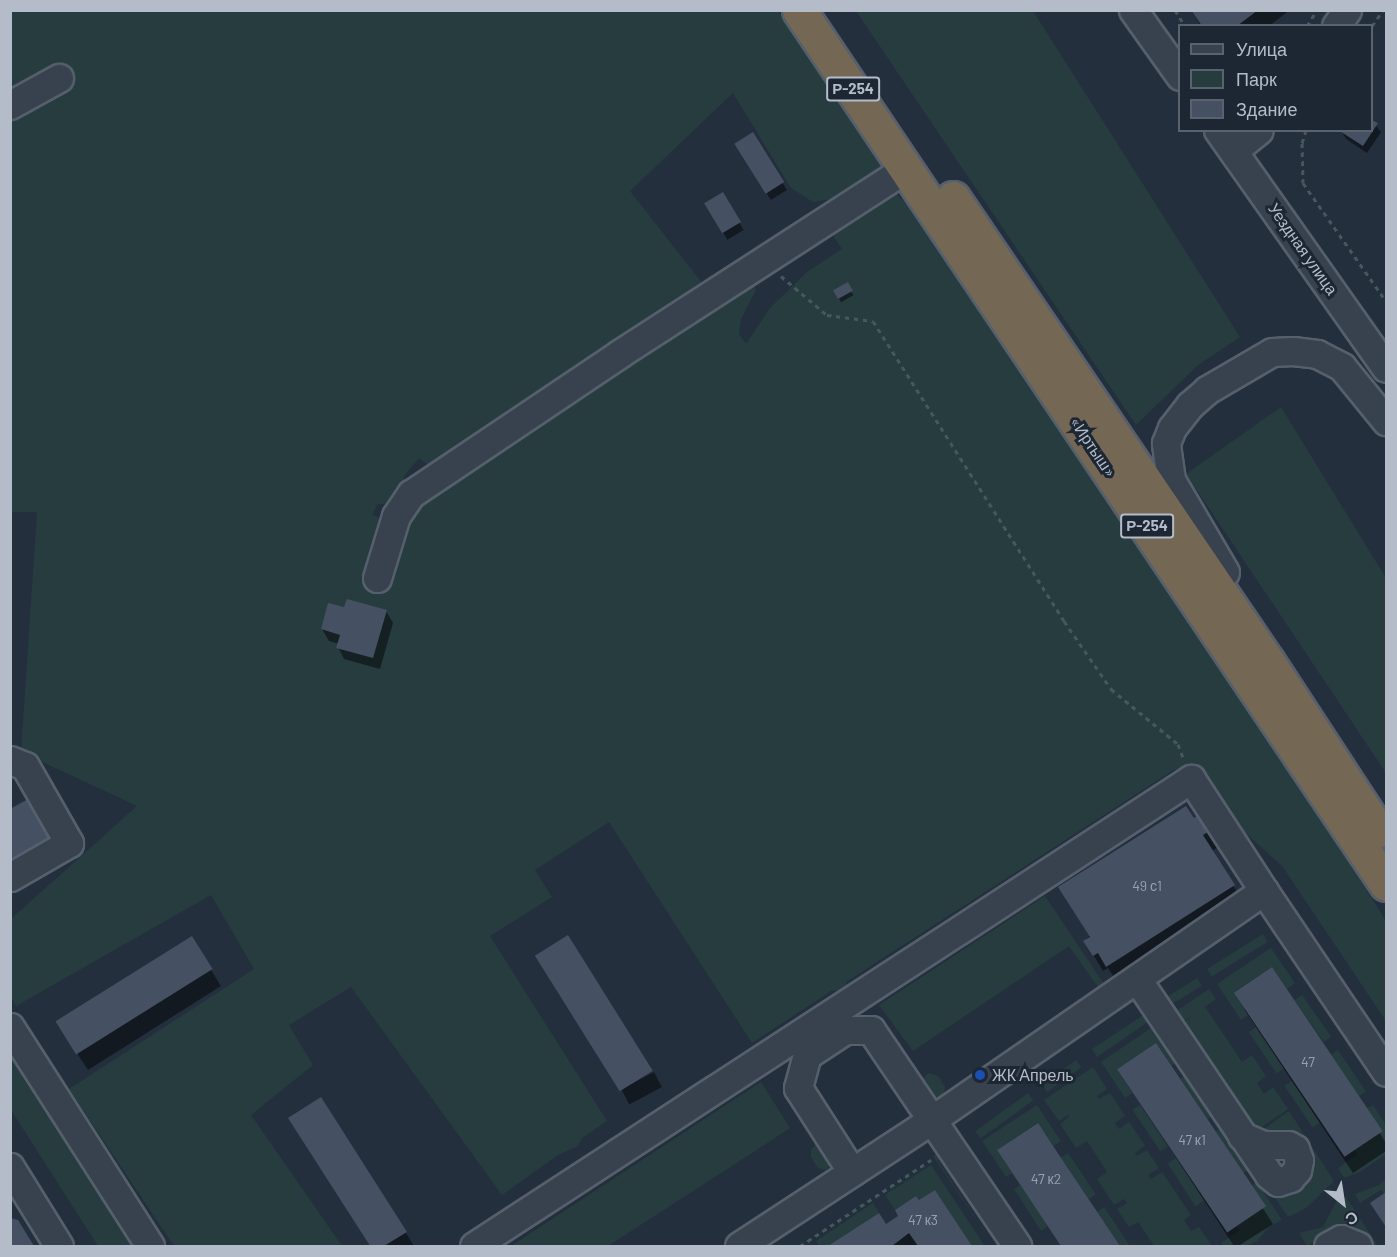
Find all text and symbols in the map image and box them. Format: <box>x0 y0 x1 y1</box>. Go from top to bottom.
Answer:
legend <box>1178 24 1373 132</box>
text: Улица <box>1236 38 1287 60</box>
text: Парк <box>1236 68 1277 90</box>
road number: Р-254 <box>826 77 880 101</box>
text: Здание <box>1236 98 1297 120</box>
street label: Уездная улица <box>1264 199 1342 299</box>
street label: «Иртыш» <box>1066 413 1120 481</box>
road number: Р-254 <box>1120 514 1174 538</box>
house number: 49 с1 <box>1132 878 1162 894</box>
house number: 47 <box>1301 1054 1315 1070</box>
place label: ЖК Апрель <box>992 1065 1074 1085</box>
marker: ЖК Апрель <box>973 1068 987 1082</box>
house number: 47 к1 <box>1178 1132 1206 1148</box>
house number: 47 к2 <box>1031 1171 1061 1187</box>
north arrow <box>1313 1173 1373 1233</box>
text: С <box>1342 1208 1362 1230</box>
house number: 47 к3 <box>908 1212 938 1228</box>

